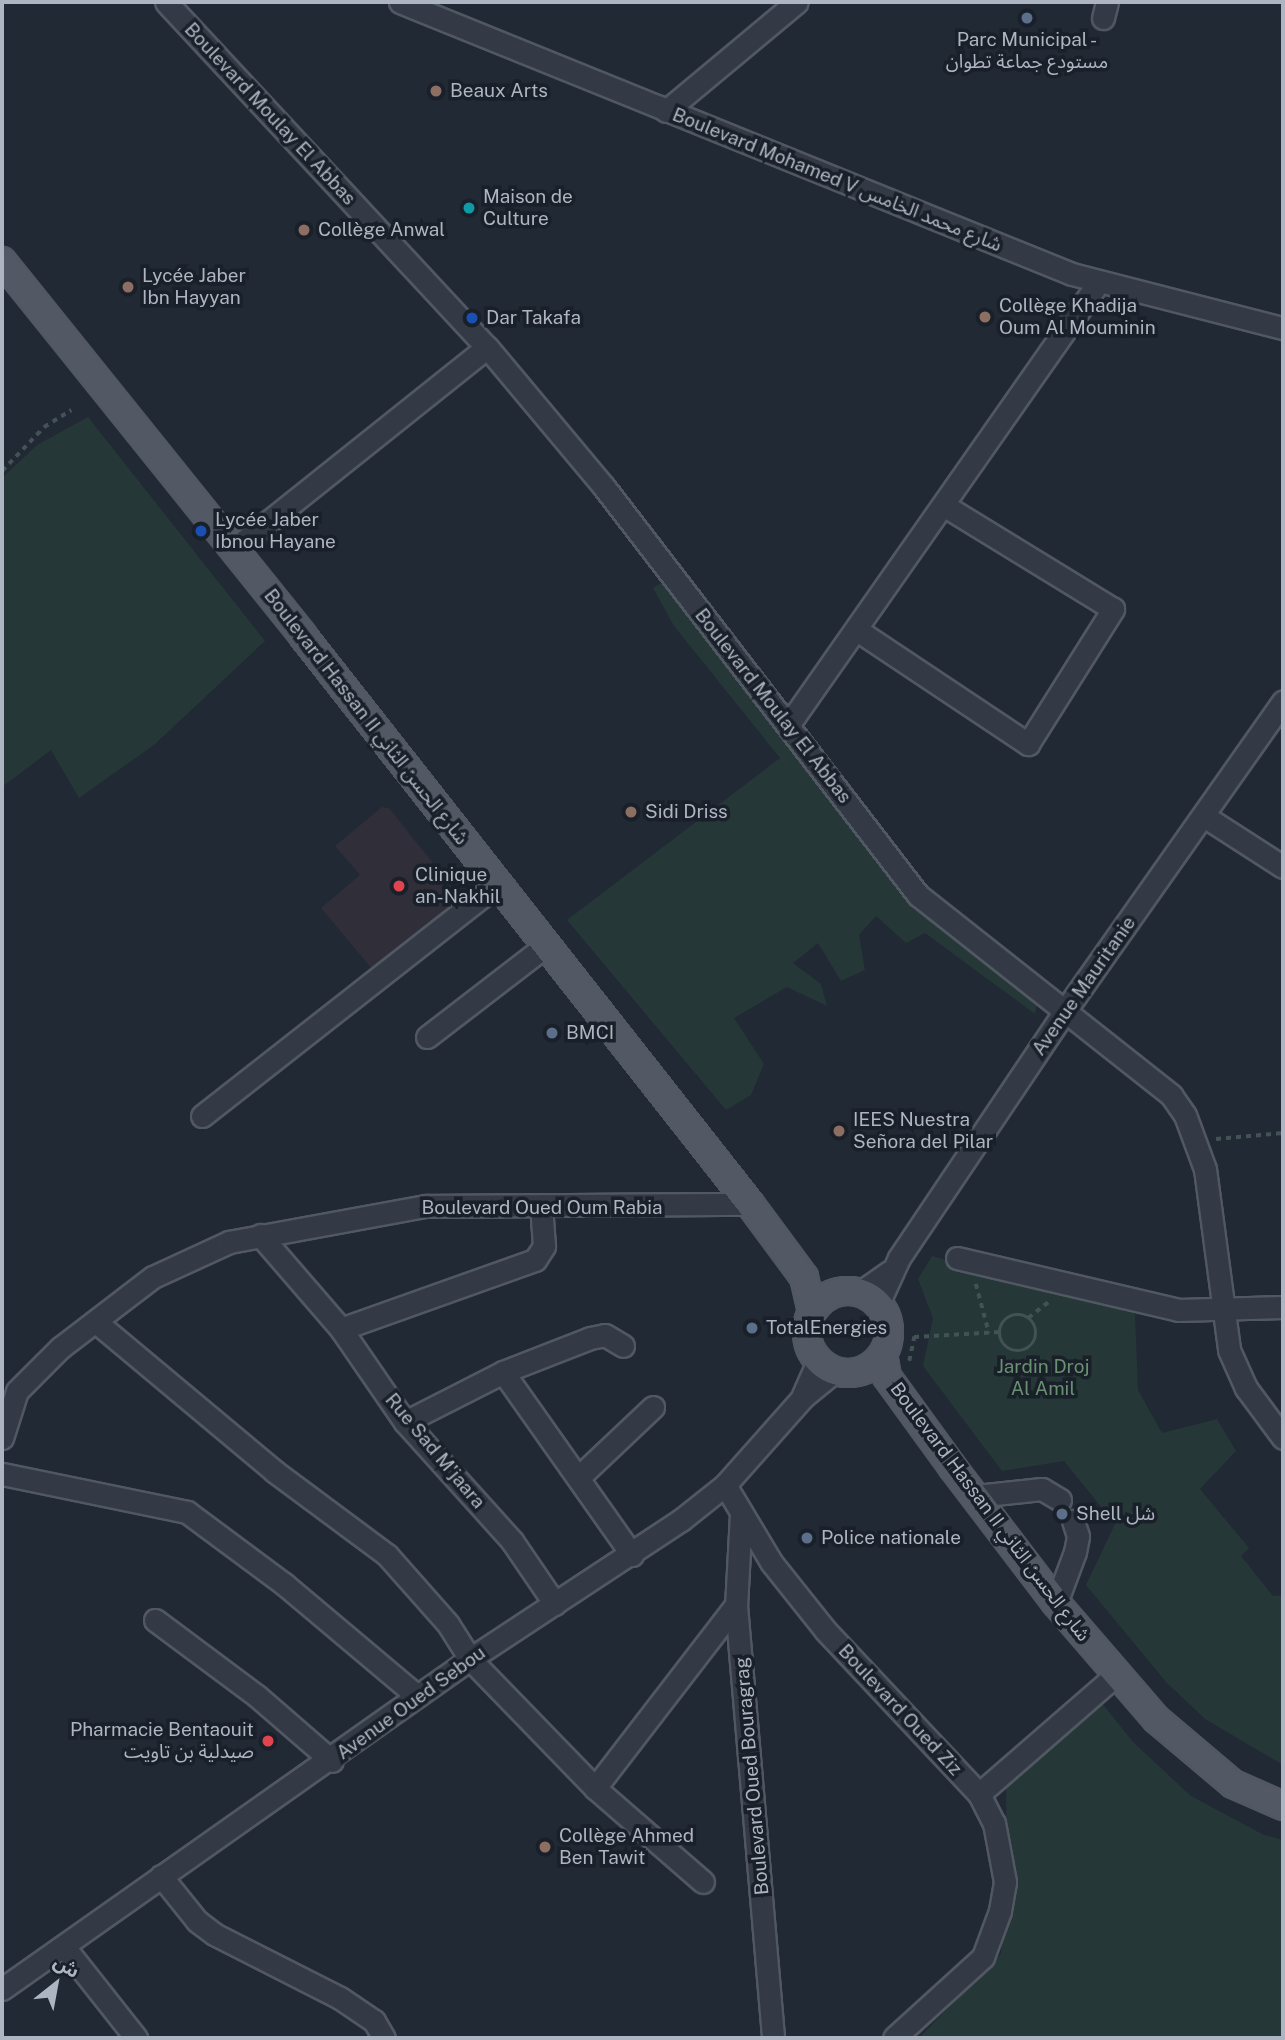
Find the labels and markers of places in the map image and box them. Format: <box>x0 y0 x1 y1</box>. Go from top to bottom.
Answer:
marker: Parc Municipal - مستودع جماعة تطوان <box>1019 10 1035 26</box>
place label: Parc Municipal - مستودع جماعة تطوان <box>946 29 1108 73</box>
place label: Beaux Arts <box>450 80 548 102</box>
marker: Beaux Arts <box>428 83 444 99</box>
place label: Maison de Culture <box>483 186 573 230</box>
marker: Maison de Culture <box>461 200 477 216</box>
place label: Collège Anwal <box>318 219 445 241</box>
marker: Collège Anwal <box>296 222 312 238</box>
place label: Lycée Jaber Ibn Hayyan <box>142 265 246 309</box>
marker: Lycée Jaber Ibn Hayyan <box>120 279 136 295</box>
place label: Collège Khadija Oum Al Mouminin <box>999 295 1156 339</box>
place label: Dar Takafa <box>486 307 581 329</box>
marker: Collège Khadija Oum Al Mouminin <box>977 309 993 325</box>
marker: Dar Takafa <box>464 310 480 326</box>
place label: Lycée Jaber Ibnou Hayane <box>215 509 336 553</box>
marker: Lycée Jaber Ibnou Hayane <box>193 523 209 539</box>
place label: Sidi Driss <box>645 801 728 823</box>
marker: Sidi Driss <box>623 804 639 820</box>
place label: Clinique an-Nakhil <box>415 864 501 908</box>
marker: Clinique an-Nakhil <box>389 876 409 896</box>
place label: BMCI <box>566 1022 614 1044</box>
marker: BMCI <box>544 1025 560 1041</box>
place label: IEES Nuestra Señora del Pilar <box>853 1109 993 1153</box>
marker: IEES Nuestra Señora del Pilar <box>831 1123 847 1139</box>
place label: TotalEnergies <box>766 1317 887 1339</box>
marker: TotalEnergies <box>744 1320 760 1336</box>
place label: Shell شل <box>1076 1503 1155 1525</box>
marker: Shell شل <box>1054 1506 1070 1522</box>
place label: Police nationale <box>821 1527 961 1549</box>
marker: Police nationale <box>799 1530 815 1546</box>
place label: Pharmacie Bentaouit صيدلية بن تاويت <box>70 1719 254 1763</box>
marker: Pharmacie Bentaouit صيدلية بن تاويت <box>260 1733 276 1749</box>
place label: Collège Ahmed Ben Tawit <box>559 1825 694 1869</box>
marker: Collège Ahmed Ben Tawit <box>537 1839 553 1855</box>

